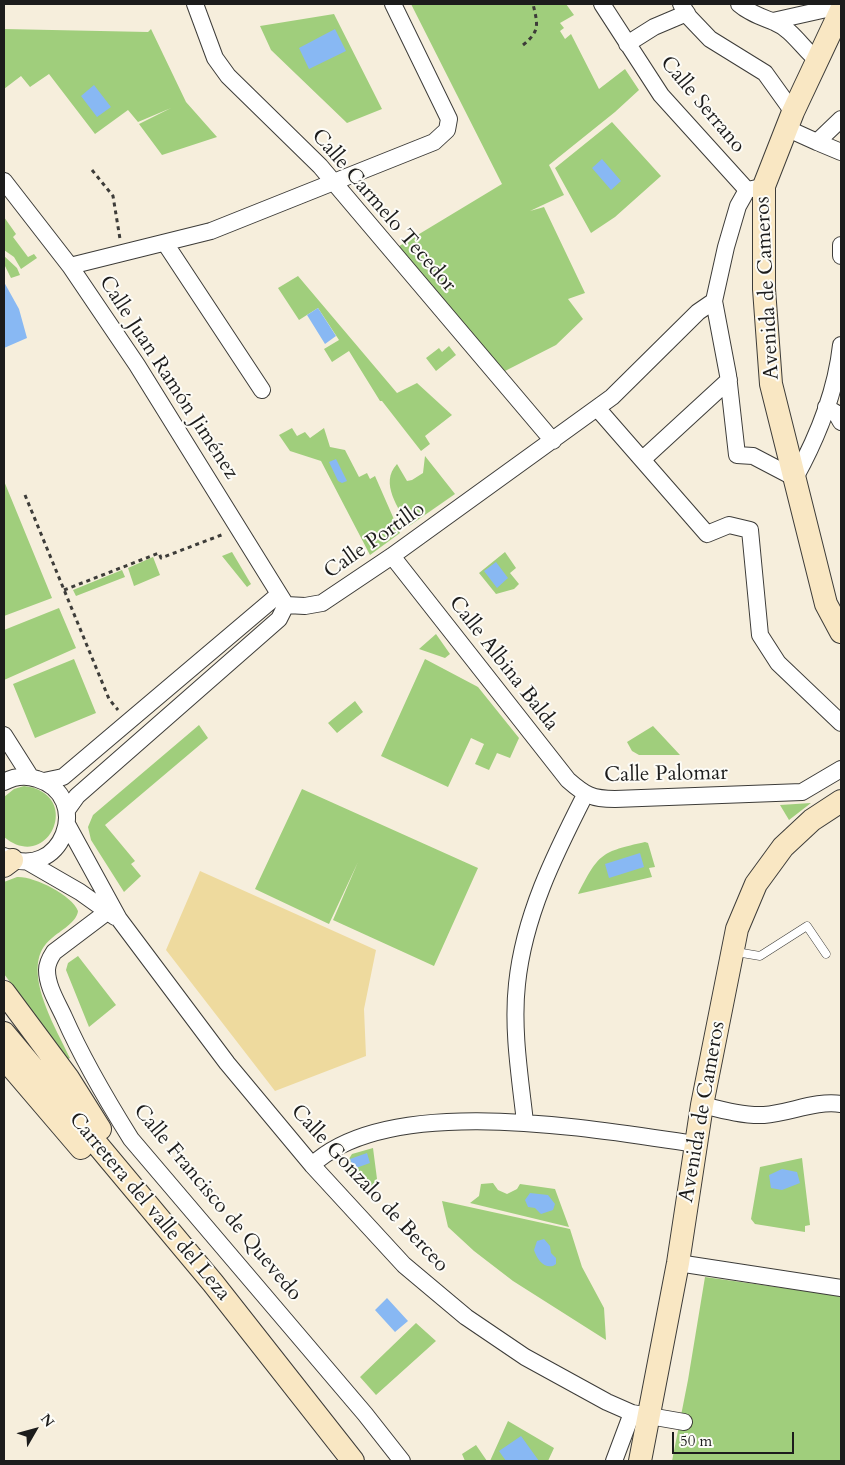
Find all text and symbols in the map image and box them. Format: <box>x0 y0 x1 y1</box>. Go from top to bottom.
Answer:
street label: Calle Serrano <box>654 51 750 159</box>
street label: Calle Carmelo Tecedor <box>305 124 461 298</box>
street label: Avenida de Cameros <box>751 196 785 380</box>
street label: Calle Juan Ramón Jiménez <box>93 271 243 485</box>
street label: Calle Portillo <box>320 497 430 585</box>
street label: Calle Albina Balda <box>443 592 563 736</box>
street label: Calle Palomar <box>604 761 728 789</box>
street label: Avenida de Cameros <box>675 1019 731 1205</box>
street label: Calle Francisco de Quevedo <box>127 1100 307 1306</box>
street label: Calle Gonzalo de Berceo <box>285 1100 453 1278</box>
street label: Carretera del valle del Leza <box>63 1108 235 1306</box>
north arrow <box>10 1405 60 1455</box>
text: N <box>36 1410 58 1431</box>
scale bar <box>675 1422 798 1454</box>
text: 50 m <box>680 1431 712 1451</box>

